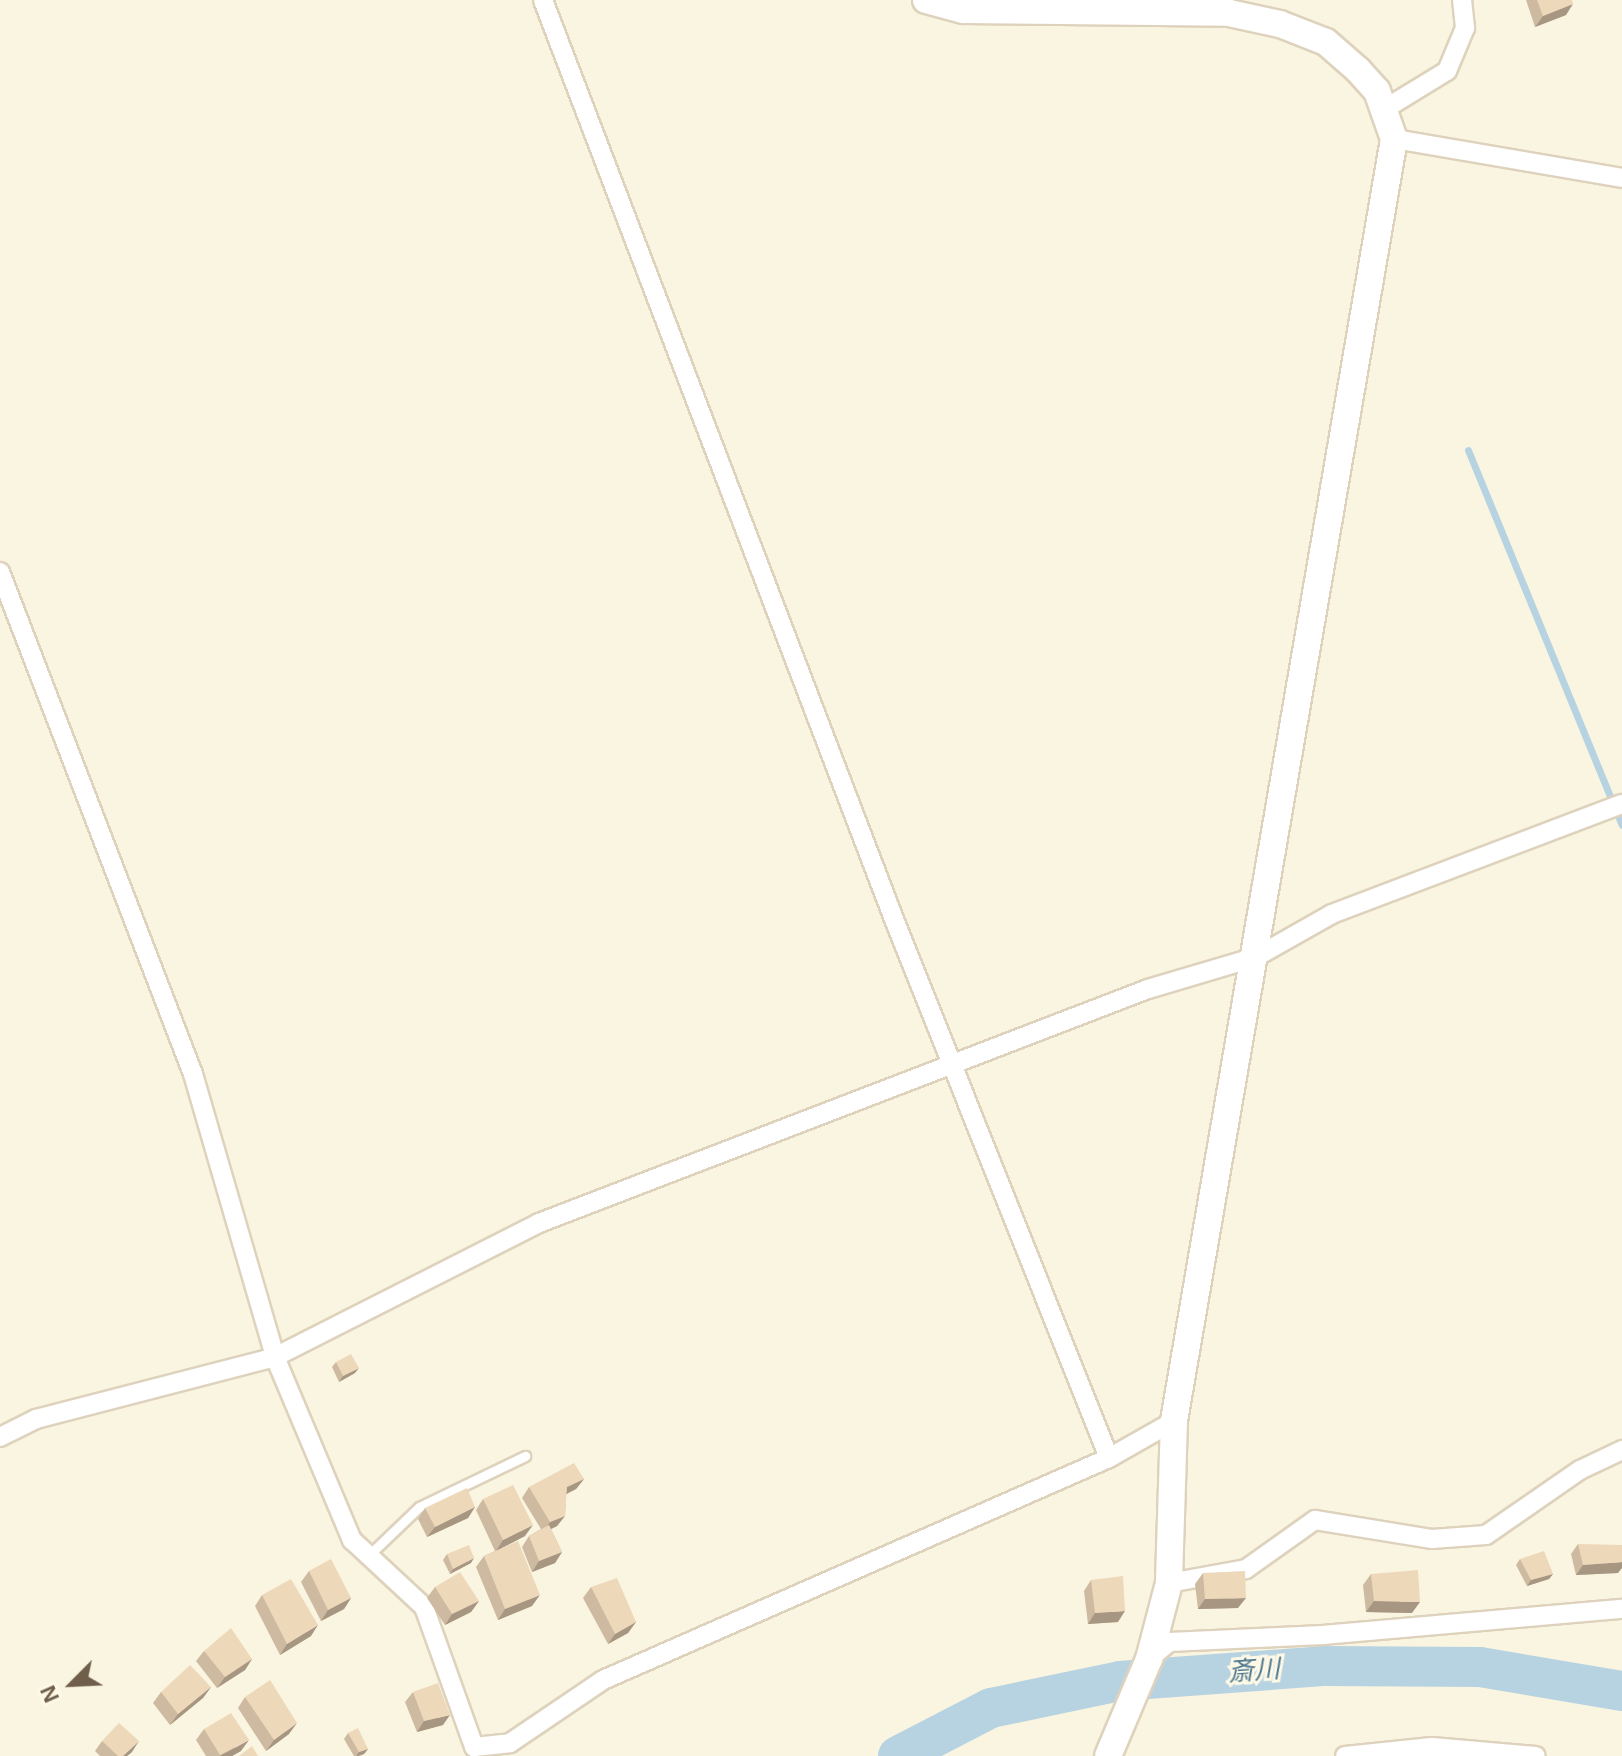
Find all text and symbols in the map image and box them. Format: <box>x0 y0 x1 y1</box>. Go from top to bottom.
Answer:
north arrow <box>32 1644 112 1724</box>
water label: 斎川 <box>1227 1654 1281 1688</box>
text: N <box>35 1682 64 1706</box>

